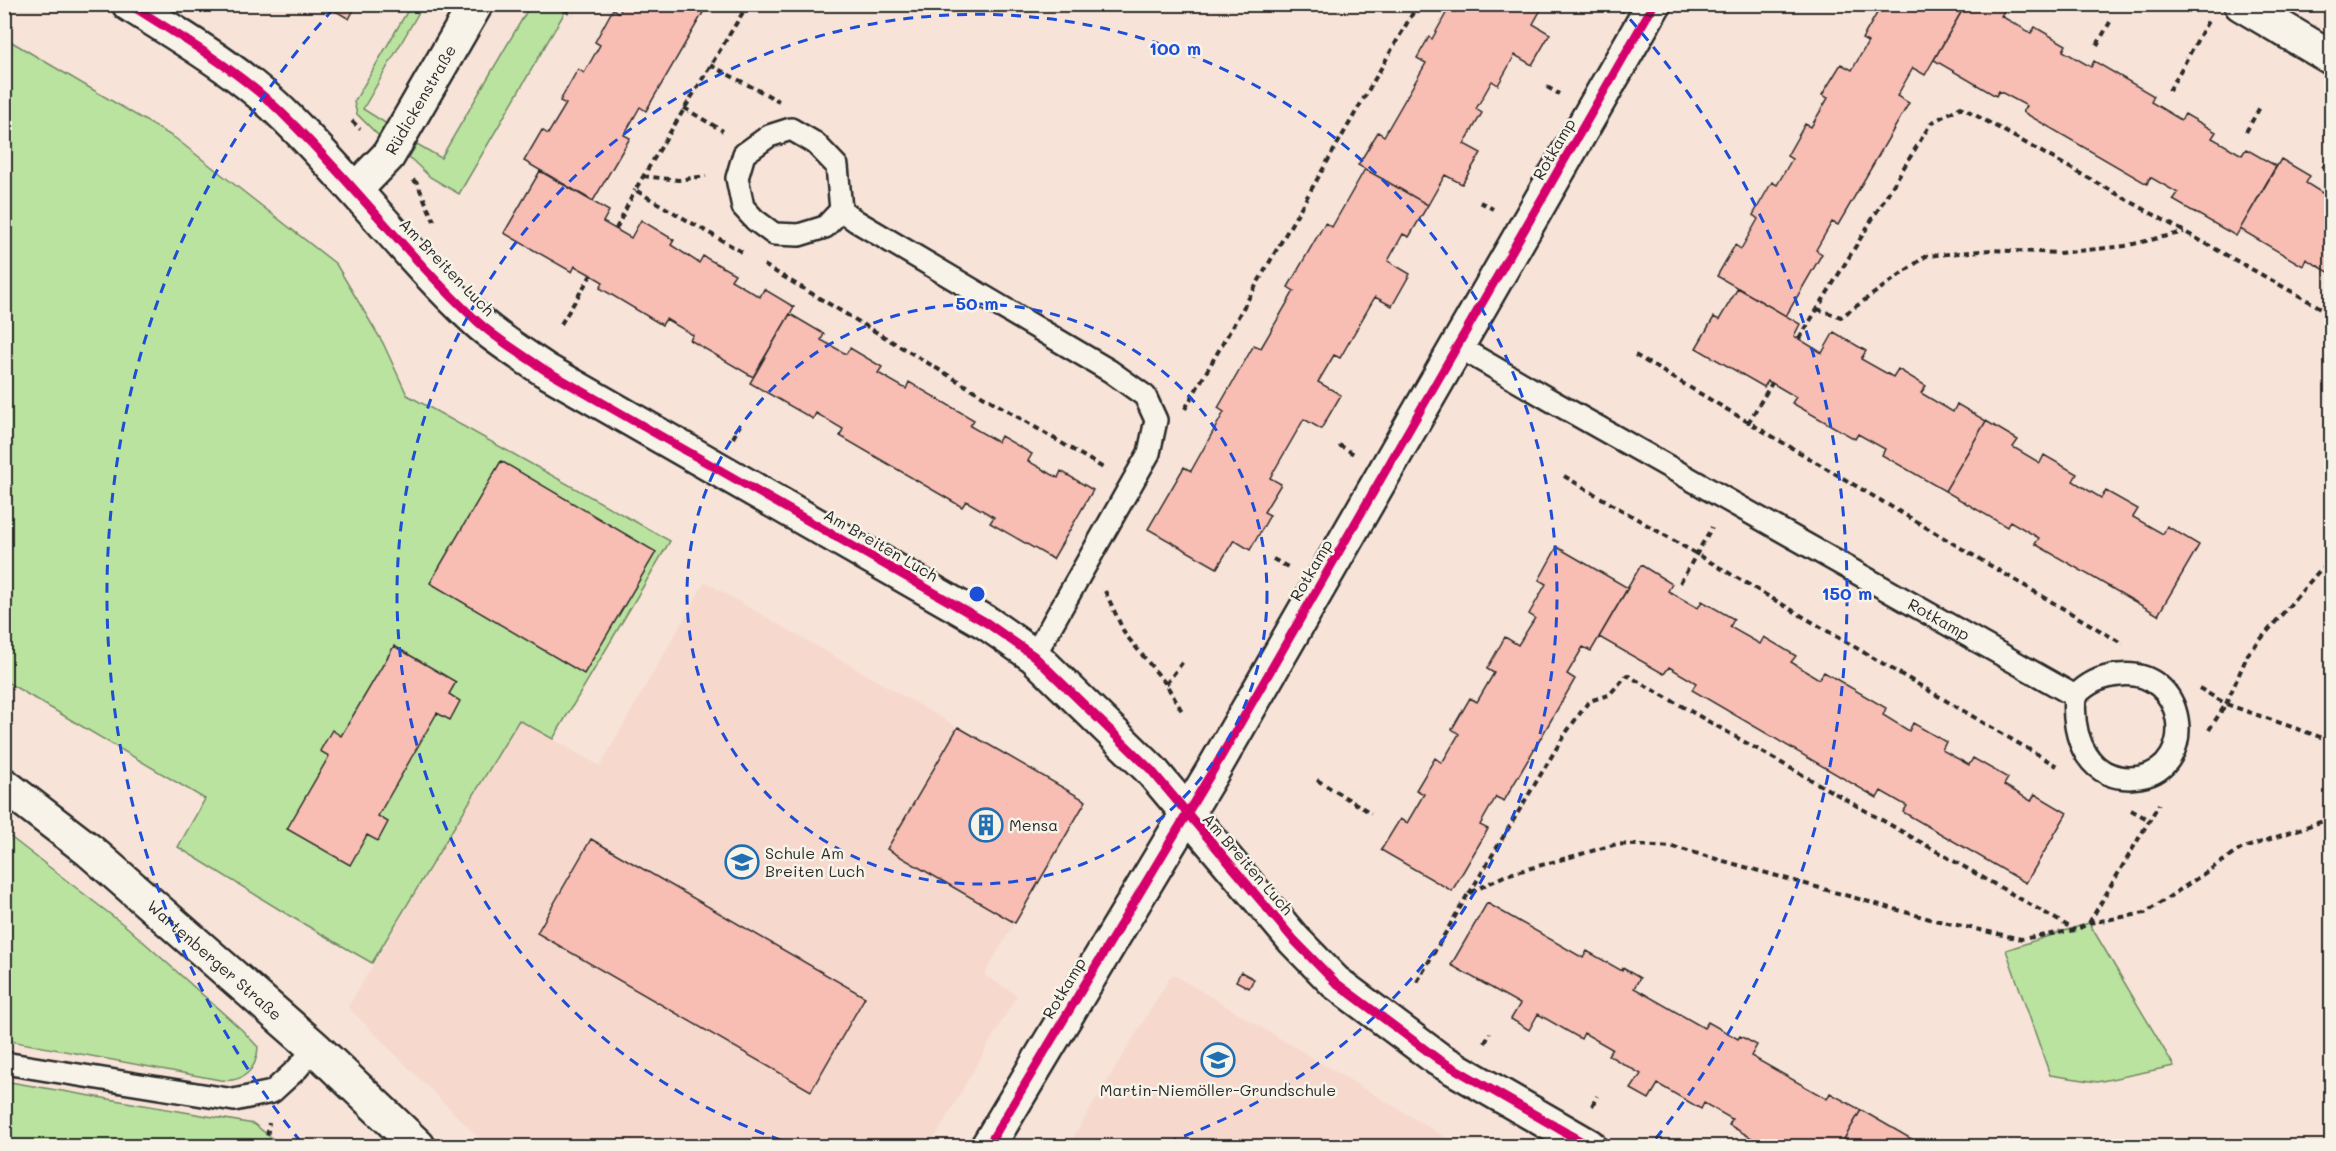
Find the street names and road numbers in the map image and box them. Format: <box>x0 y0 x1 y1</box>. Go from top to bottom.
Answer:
street label: Rüdickenstraße <box>380 41 460 158</box>
street label: Rotkamp <box>1528 114 1580 183</box>
street label: Am Breiten Luch <box>395 213 499 320</box>
street label: Am Breiten Luch <box>820 503 942 586</box>
street label: Rotkamp <box>1285 535 1337 604</box>
street label: Rotkamp <box>1904 593 1974 645</box>
street label: Am Breiten Luch <box>1198 808 1298 919</box>
street label: Wartenberger Straße <box>143 895 287 1024</box>
street label: Rotkamp <box>1037 953 1090 1022</box>

